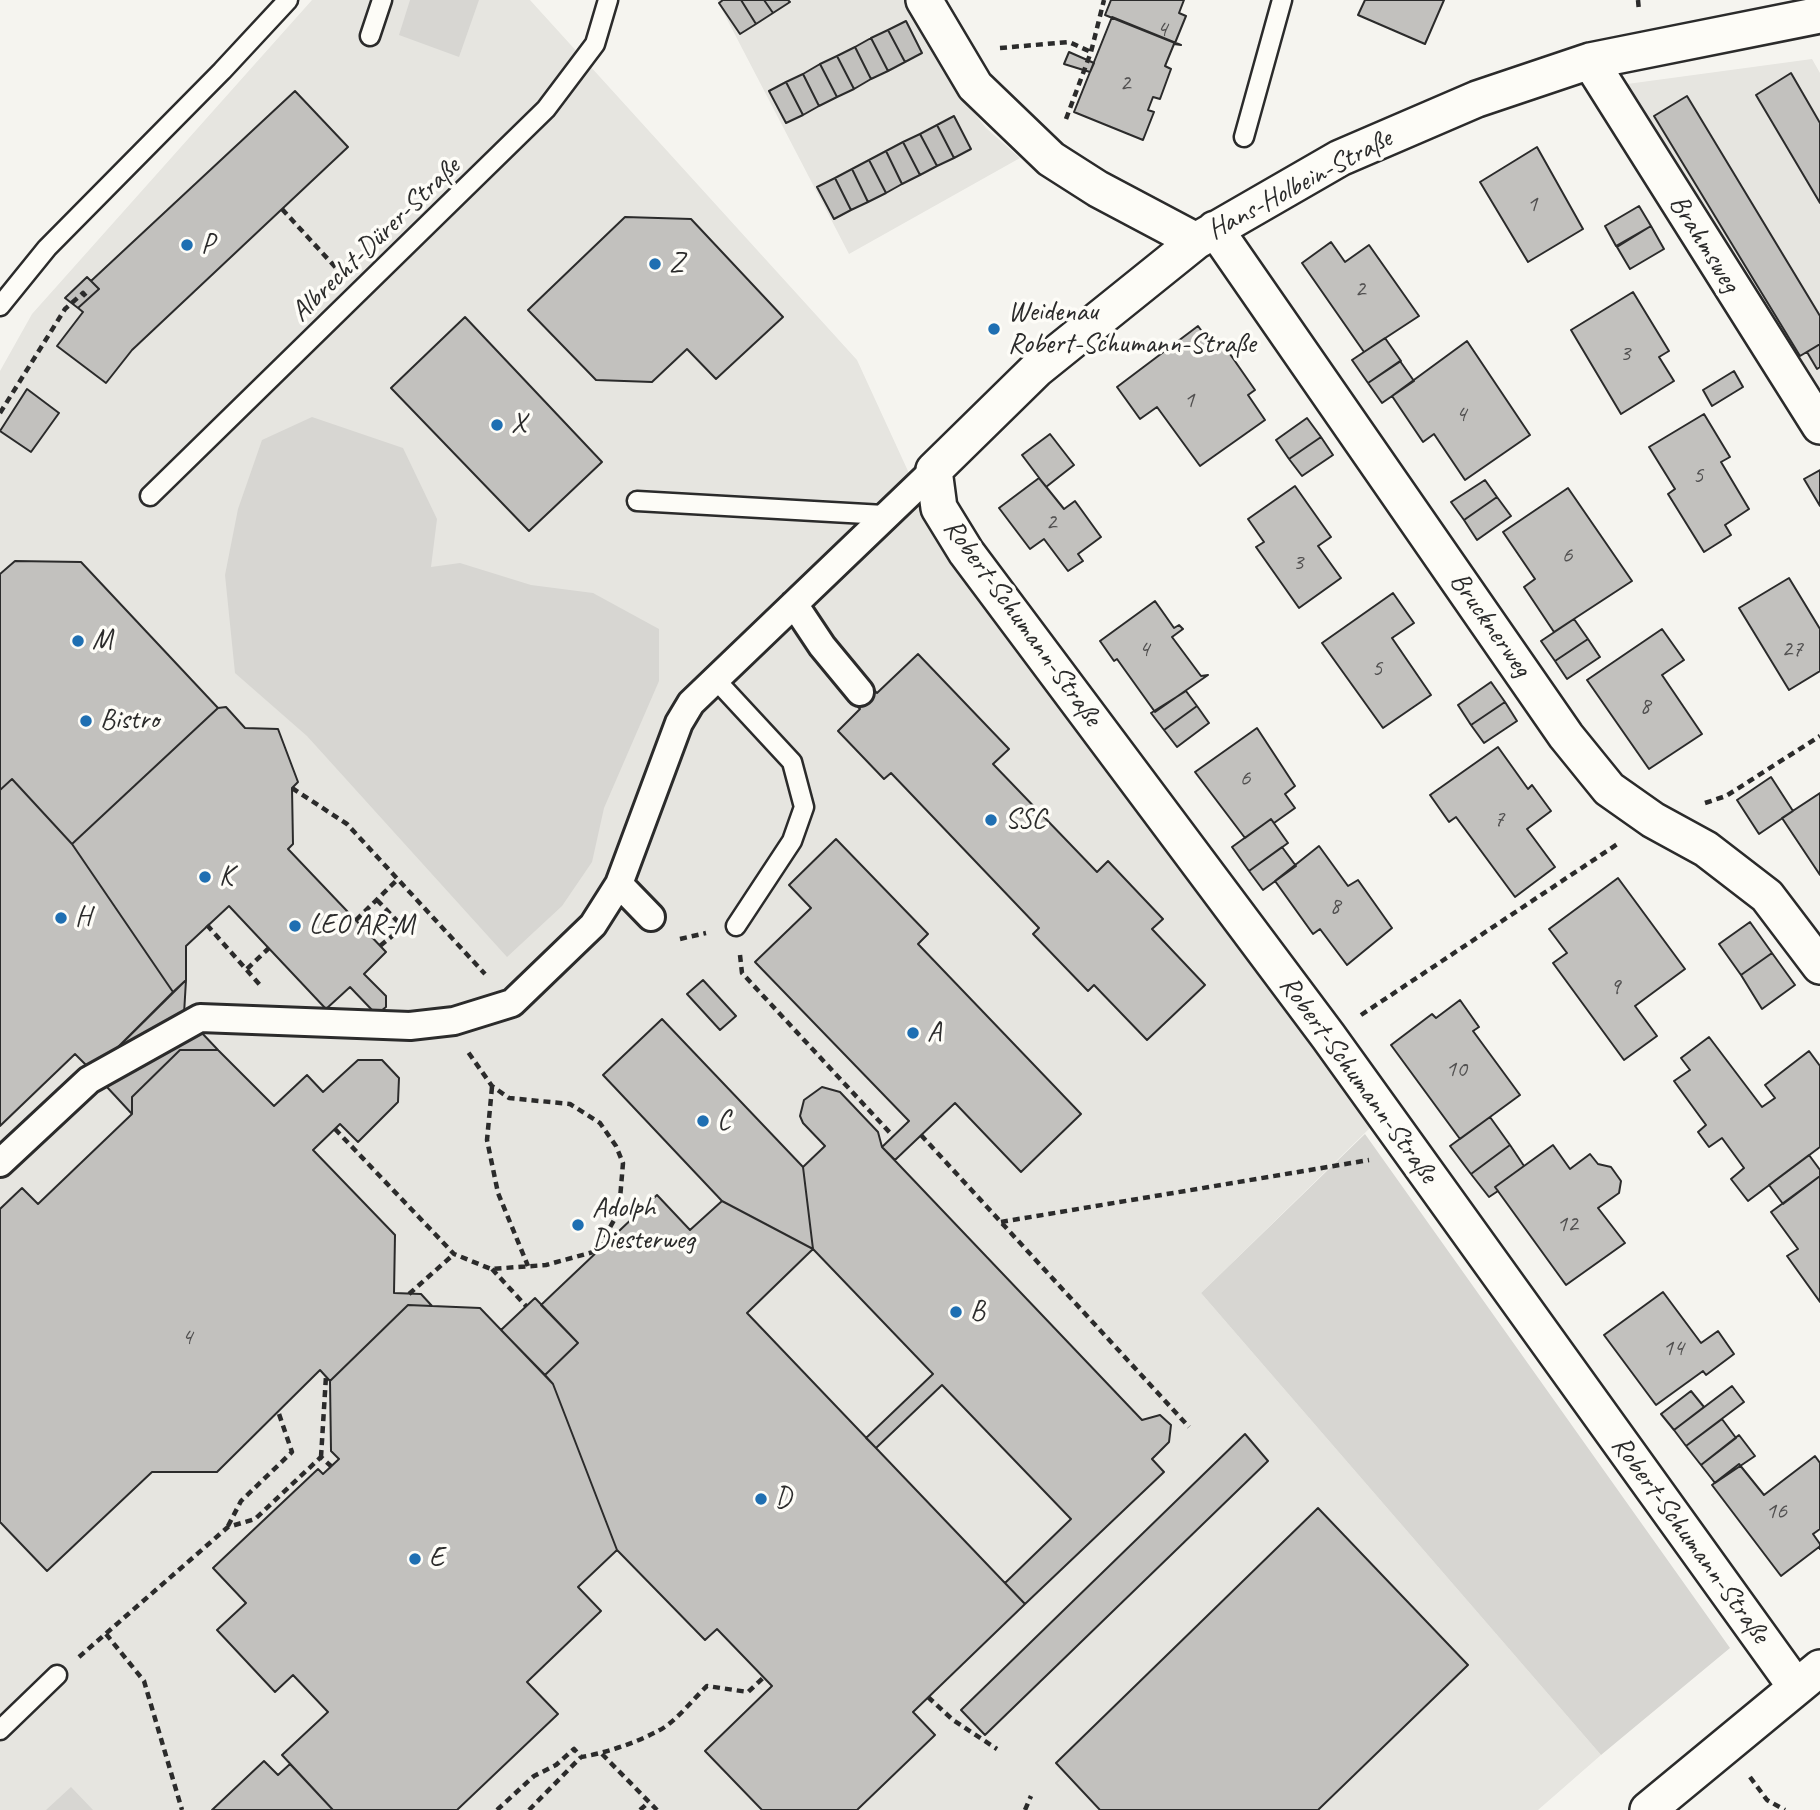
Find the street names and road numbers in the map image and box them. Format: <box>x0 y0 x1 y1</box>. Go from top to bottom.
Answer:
street label: Hans-Holbein-Straße <box>1202 122 1398 248</box>
street label: Albrecht-Dürer-Straße <box>284 151 468 329</box>
street label: Brahmsweg <box>1661 189 1747 299</box>
street label: Robert-Schumann-Straße <box>936 513 1108 733</box>
street label: Brucknerweg <box>1442 566 1538 684</box>
street label: Robert-Schumann-Straße <box>1272 970 1444 1190</box>
street label: Robert-Schumann-Straße <box>1604 1430 1776 1650</box>

